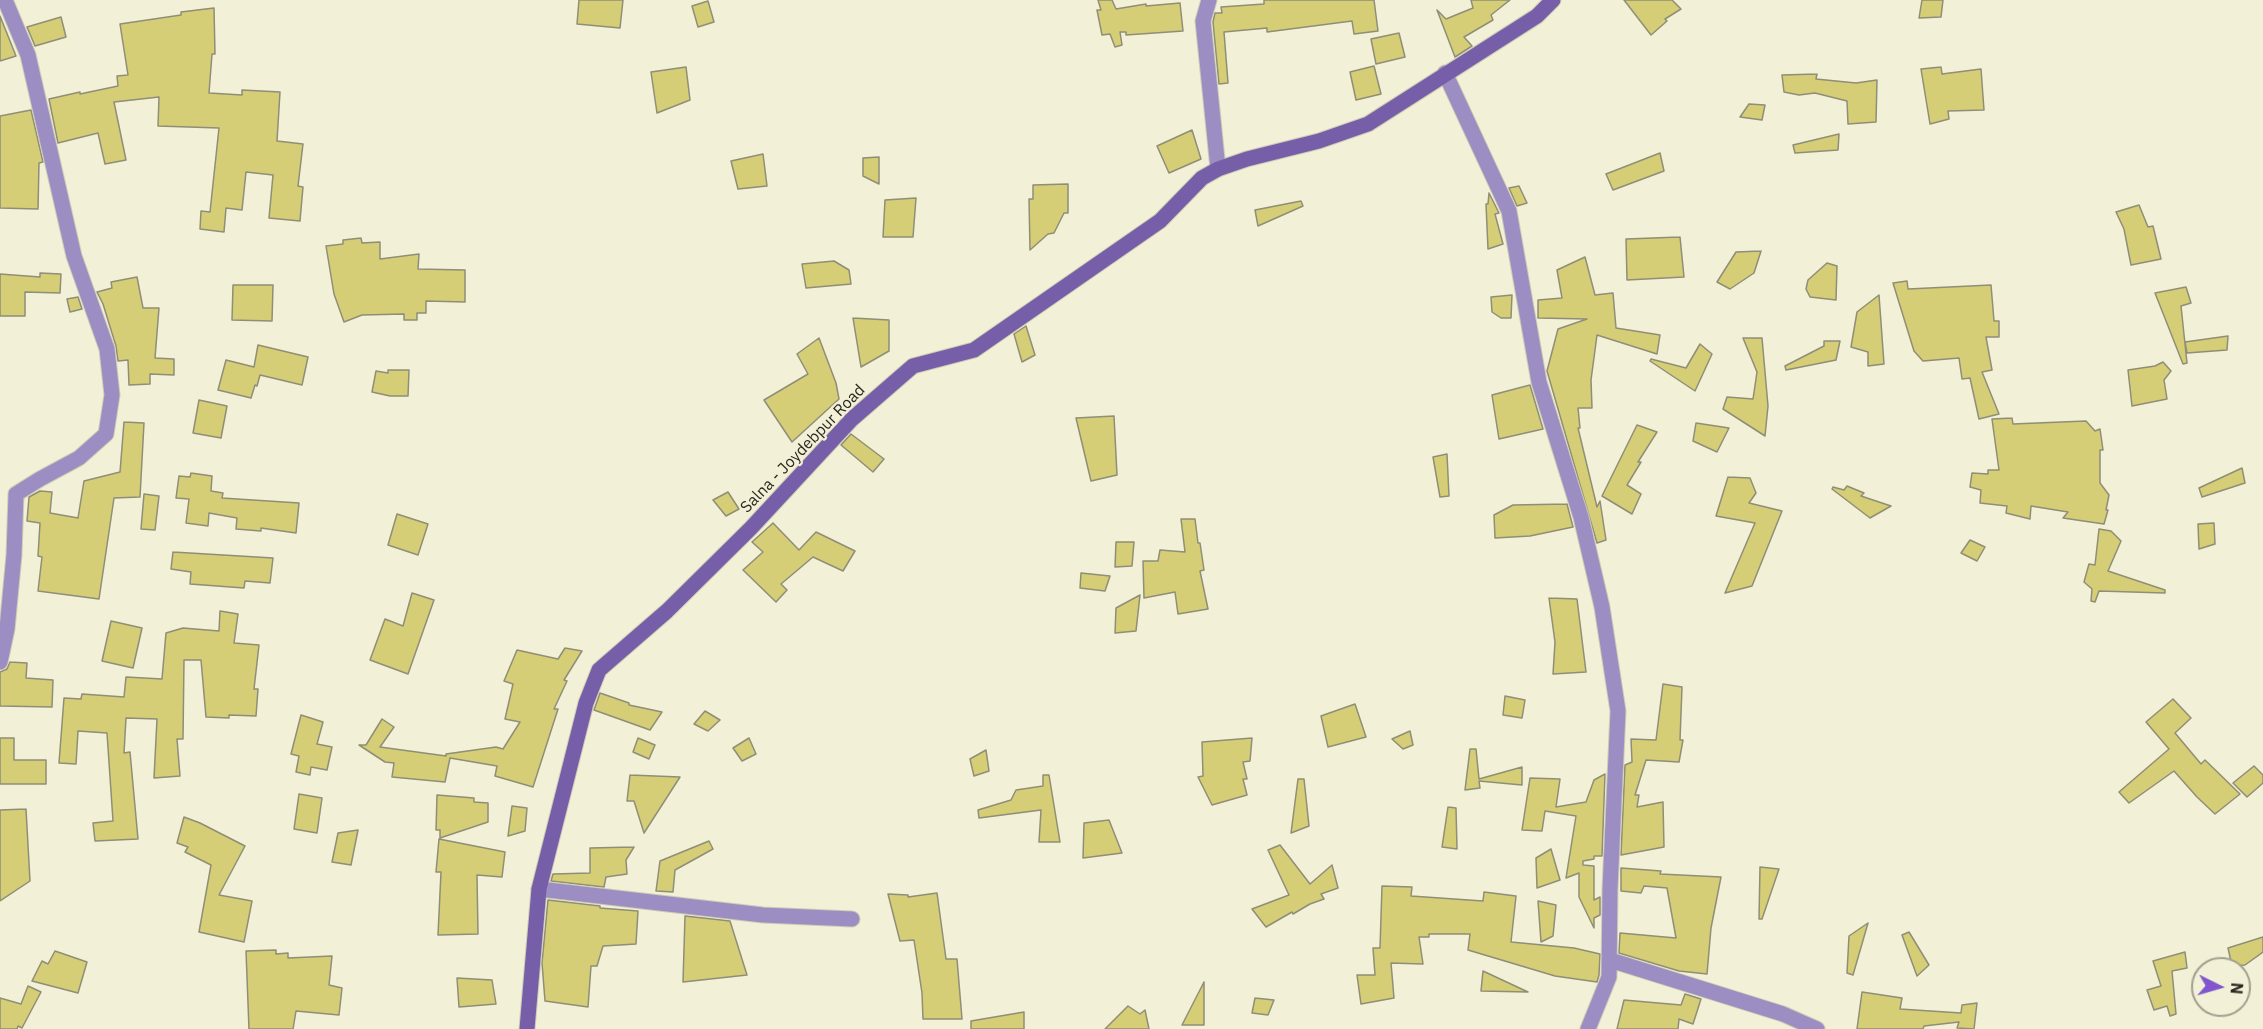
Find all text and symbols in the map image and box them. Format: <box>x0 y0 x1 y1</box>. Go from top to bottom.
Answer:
street label: Salna - Joydebpur Road <box>737 381 869 517</box>
north arrow <box>2191 957 2251 1017</box>
text: N <box>2226 982 2247 995</box>

